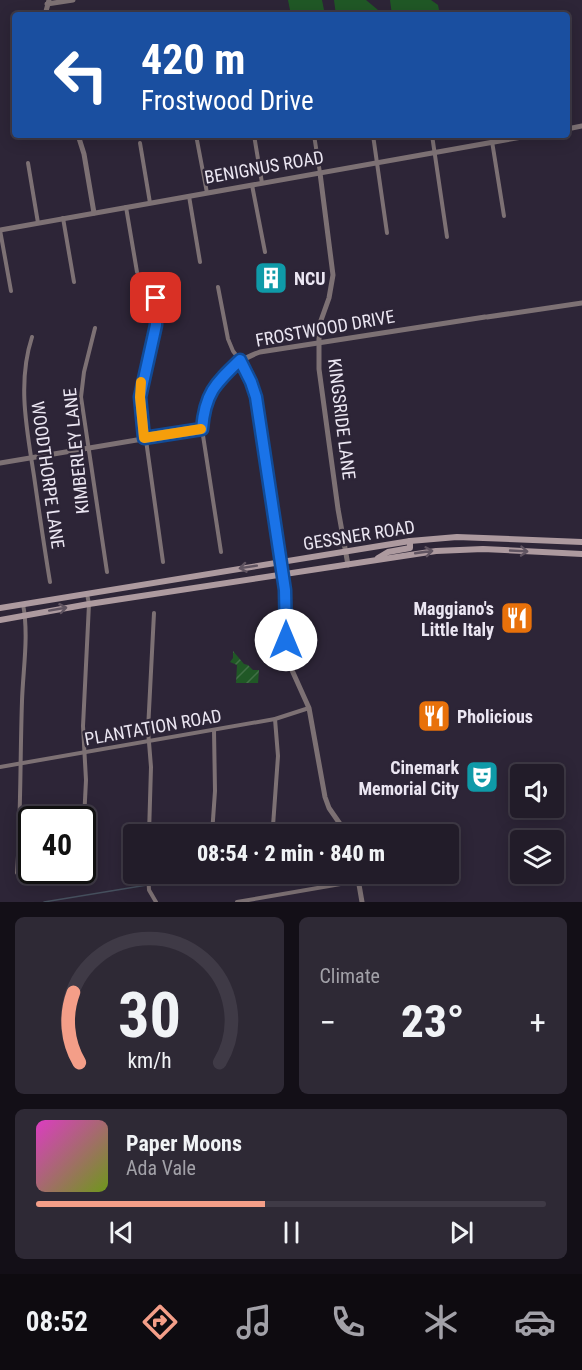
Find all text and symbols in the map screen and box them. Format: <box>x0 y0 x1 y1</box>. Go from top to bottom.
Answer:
text: 420 m <box>141 35 246 84</box>
icon: left <box>42 36 120 114</box>
text: Frostwood Drive <box>141 85 314 117</box>
street label: BENIGNUS ROAD <box>203 146 325 188</box>
building icon: NCU <box>253 260 289 296</box>
place label: NCU <box>294 268 326 289</box>
pin <box>130 272 181 323</box>
icon: arrive <box>139 281 172 314</box>
street label: FROSTWOOD DRIVE <box>254 305 396 351</box>
street label: KINGSRIDE LANE <box>324 357 360 481</box>
street label: KIMBERLEY LANE <box>59 387 93 515</box>
street label: WOODTHORPE LANE <box>27 400 69 550</box>
street label: GESSNER ROAD <box>302 516 416 554</box>
one-way arrow <box>509 545 529 556</box>
one-way arrow <box>414 547 434 558</box>
one-way arrow <box>239 562 258 573</box>
place label: Maggiano's Little Italy <box>413 598 494 640</box>
restaurant icon: Maggiano's Little Italy <box>499 600 535 636</box>
one-way arrow <box>47 604 67 615</box>
position arrow <box>254 608 318 672</box>
restaurant icon: Pholicious <box>416 698 452 734</box>
street label: PLANTATION ROAD <box>83 705 223 749</box>
place label: Pholicious <box>457 706 533 727</box>
place label: Cinemark Memorial City <box>358 757 459 799</box>
theatre icon: Cinemark Memorial City <box>464 759 500 795</box>
map controls <box>510 764 564 884</box>
button: sound <box>510 764 564 818</box>
speed limit sign: 40 <box>18 806 96 884</box>
button: layers <box>510 830 564 884</box>
text: 08:54 · 2 min · 840 m <box>197 841 385 866</box>
text: Climate <box>320 964 380 988</box>
text: 30 <box>118 979 181 1052</box>
text: 23° <box>401 995 465 1048</box>
text: − <box>320 1003 336 1042</box>
text: + <box>530 1003 546 1042</box>
text: km/h <box>127 1048 171 1073</box>
text: Paper Moons <box>126 1131 242 1156</box>
text: Ada Vale <box>126 1156 196 1180</box>
icon: previous <box>105 1216 138 1249</box>
icon: pause <box>275 1216 308 1249</box>
icon: next <box>445 1216 478 1249</box>
icon: directions <box>139 1301 181 1343</box>
icon: music <box>233 1301 275 1343</box>
icon: phone <box>327 1301 369 1343</box>
icon: climate <box>420 1301 462 1343</box>
icon: car <box>514 1301 556 1343</box>
text: 08:52 <box>26 1306 88 1338</box>

